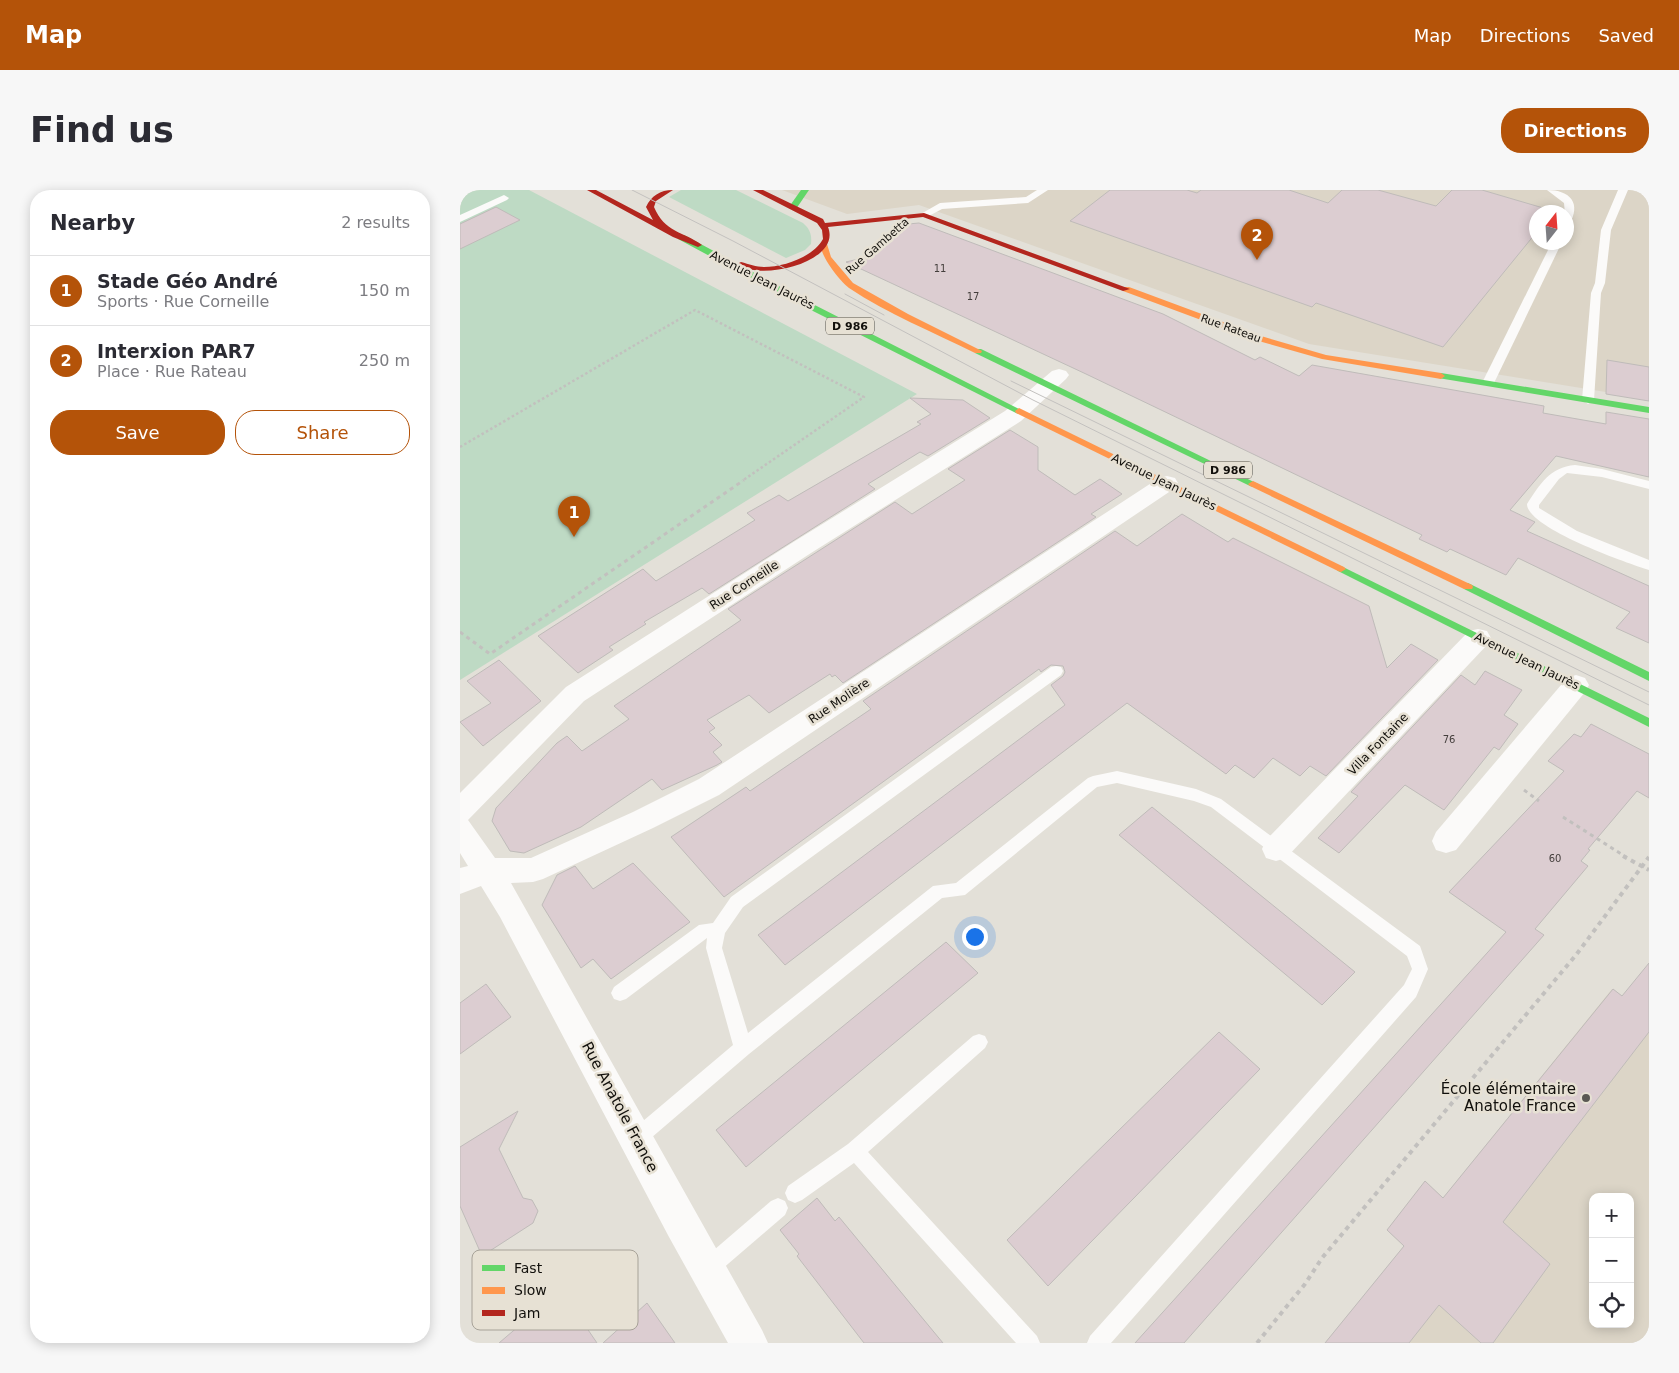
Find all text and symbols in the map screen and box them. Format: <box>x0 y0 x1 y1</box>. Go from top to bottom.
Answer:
text: Map <box>25 21 82 49</box>
text: Map <box>1414 25 1452 46</box>
text: Directions <box>1480 25 1570 46</box>
text: Saved <box>1598 25 1654 46</box>
button: Directions <box>1501 108 1649 153</box>
text: Find us <box>30 110 174 150</box>
north arrow <box>1529 205 1574 250</box>
text: Nearby <box>50 211 135 235</box>
text: 2 results <box>341 213 410 232</box>
street label: Rue Gambetta <box>843 215 912 277</box>
pin: 2 <box>1241 219 1273 260</box>
street label: Avenue Jean Jaurès <box>708 248 816 312</box>
house number: 11 <box>934 263 946 274</box>
text: Stade Géo André <box>97 270 278 292</box>
text: 1 <box>60 281 72 300</box>
text: 150 m <box>359 281 410 300</box>
house number: 17 <box>967 291 979 302</box>
text: Sports · Rue Corneille <box>97 292 269 311</box>
street label: Rue Rateau <box>1199 312 1263 345</box>
road number: D 986 <box>826 318 874 334</box>
text: Interxion PAR7 <box>97 340 256 362</box>
text: 2 <box>60 351 72 370</box>
text: 250 m <box>359 351 410 370</box>
text: Place · Rue Rateau <box>97 362 247 381</box>
button: Save <box>50 410 225 455</box>
button: Share <box>235 410 410 455</box>
street label: Avenue Jean Jaurès <box>1109 451 1219 513</box>
road number: D 986 <box>1204 462 1252 478</box>
pin: 1 <box>558 496 590 537</box>
street label: Rue Corneille <box>707 558 781 612</box>
street label: Avenue Jean Jaurès <box>1472 630 1582 692</box>
street label: Rue Molière <box>806 676 872 726</box>
street label: Villa Fontaine <box>1345 710 1411 778</box>
house number: 76 <box>1443 734 1455 745</box>
house number: 60 <box>1549 853 1561 864</box>
your location <box>962 924 988 950</box>
street label: Rue Anatole France <box>578 1039 662 1175</box>
place label: École élémentaire Anatole France <box>1441 1079 1576 1115</box>
marker: École élémentaire Anatole France <box>1580 1092 1592 1104</box>
map controls <box>1589 1193 1634 1328</box>
button: + <box>1589 1193 1634 1238</box>
button: − <box>1589 1238 1634 1283</box>
legend <box>472 1250 638 1330</box>
text: Fast <box>514 1260 543 1276</box>
text: Slow <box>514 1282 547 1298</box>
button: locate <box>1589 1283 1634 1328</box>
text: Jam <box>513 1305 540 1321</box>

